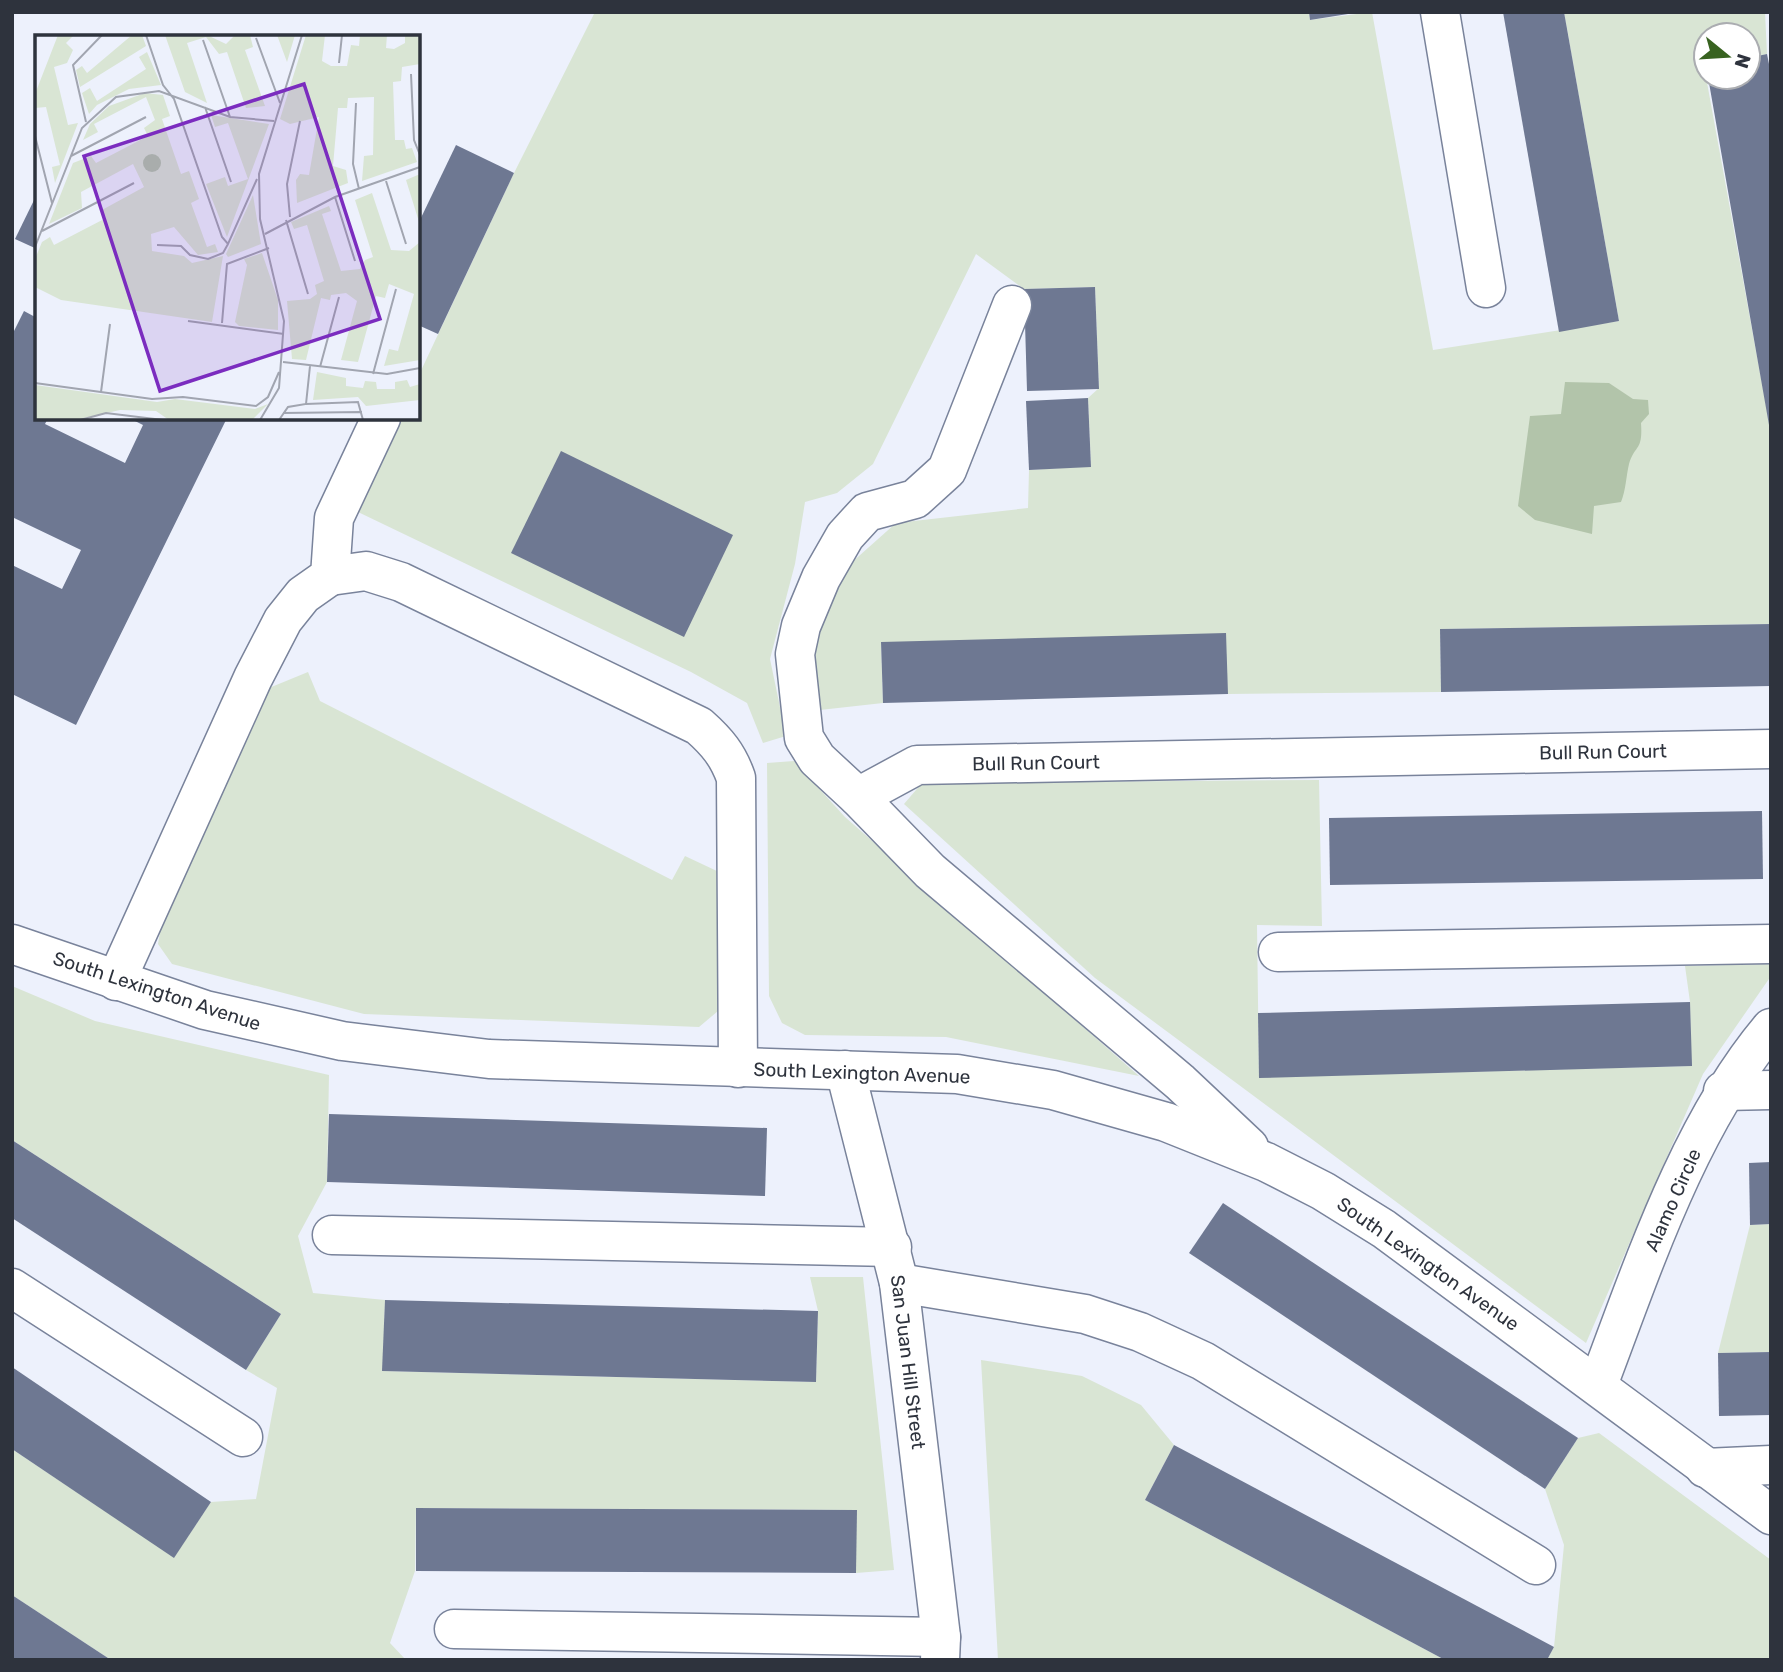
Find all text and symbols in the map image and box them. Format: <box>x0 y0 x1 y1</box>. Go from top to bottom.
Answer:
north arrow <box>1692 21 1762 91</box>
inset map <box>35 35 420 420</box>
text: N <box>1730 51 1756 71</box>
street label: Bull Run Court <box>1539 739 1668 765</box>
street label: Bull Run Court <box>972 750 1101 776</box>
street label: South Lexington Avenue <box>50 947 264 1035</box>
street label: South Lexington Avenue <box>753 1058 971 1088</box>
street label: Alamo Circle <box>1640 1145 1706 1255</box>
street label: South Lexington Avenue <box>1333 1192 1523 1336</box>
street label: San Juan Hill Street <box>886 1273 930 1451</box>

